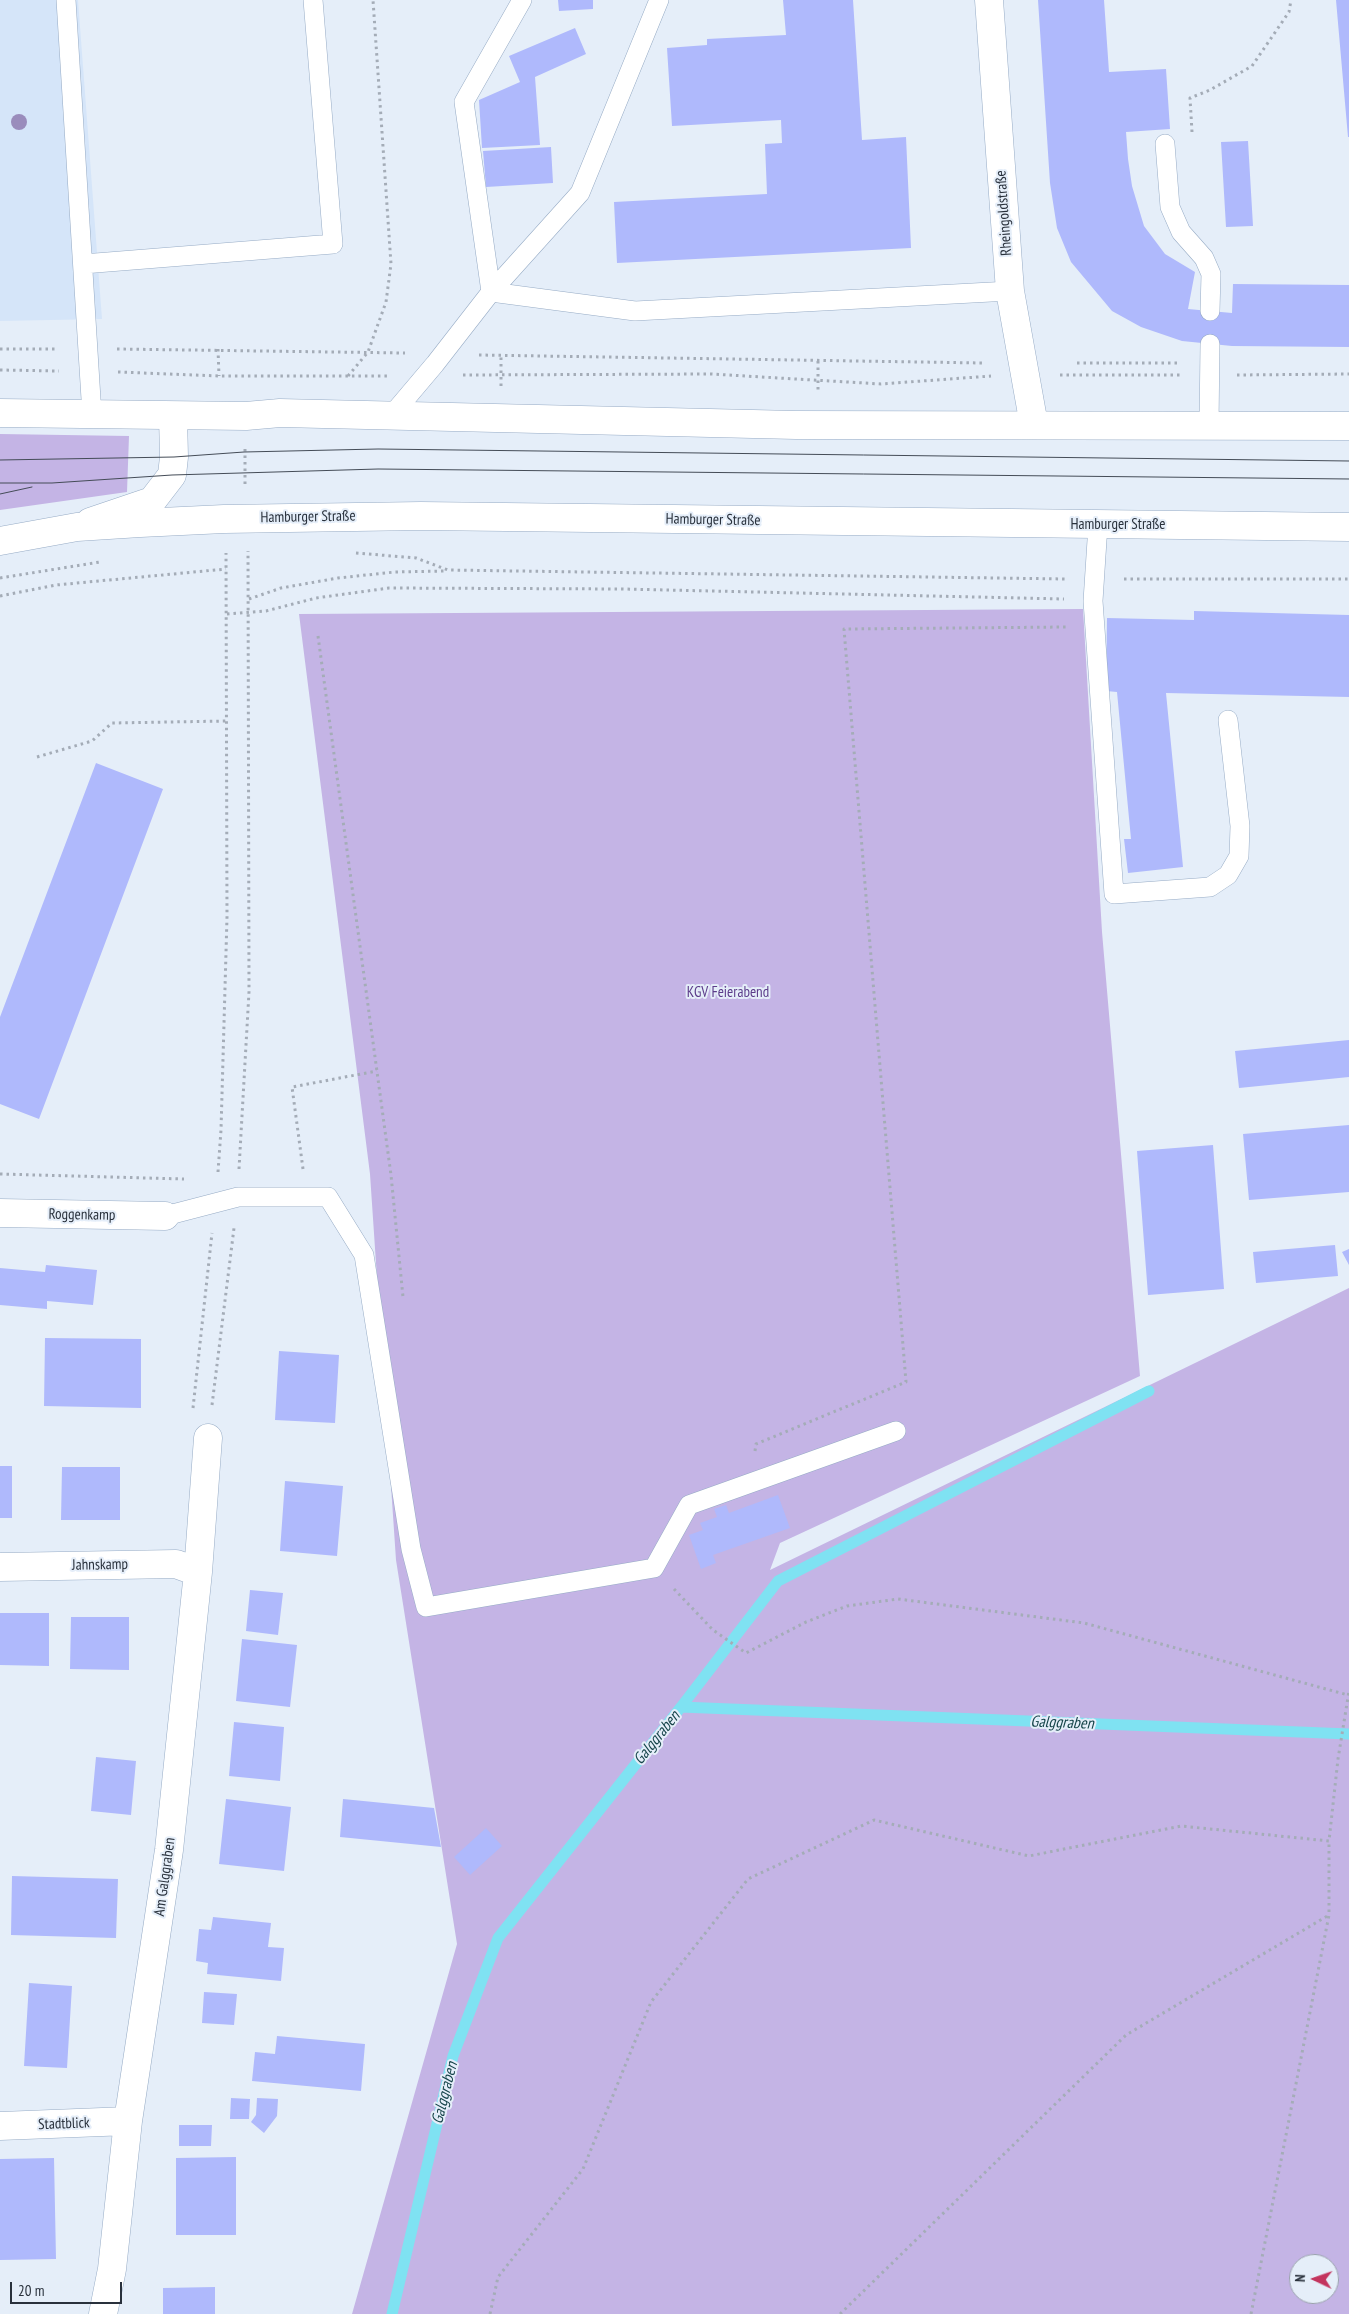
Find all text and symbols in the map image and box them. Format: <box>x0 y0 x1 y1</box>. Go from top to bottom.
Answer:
street label: Rheingoldstraße <box>992 170 1016 256</box>
street label: Hamburger Straße <box>260 507 356 527</box>
street label: Hamburger Straße <box>665 510 761 530</box>
street label: Hamburger Straße <box>1070 516 1166 534</box>
park label: KGV Feierabend <box>687 984 769 1002</box>
street label: Roggenkamp <box>48 1205 116 1225</box>
street label: Jahnskamp <box>72 1556 128 1574</box>
water label: Galggraben <box>630 1707 684 1769</box>
water label: Galggraben <box>1030 1712 1094 1734</box>
street label: Am Galggraben <box>151 1836 179 1918</box>
water label: Galggraben <box>428 2060 462 2126</box>
street label: Stadtblick <box>38 2114 90 2134</box>
north arrow <box>1289 2254 1339 2304</box>
scale bar <box>12 2272 125 2304</box>
text: N <box>1291 2274 1309 2283</box>
text: 20 m <box>18 2281 44 2300</box>

